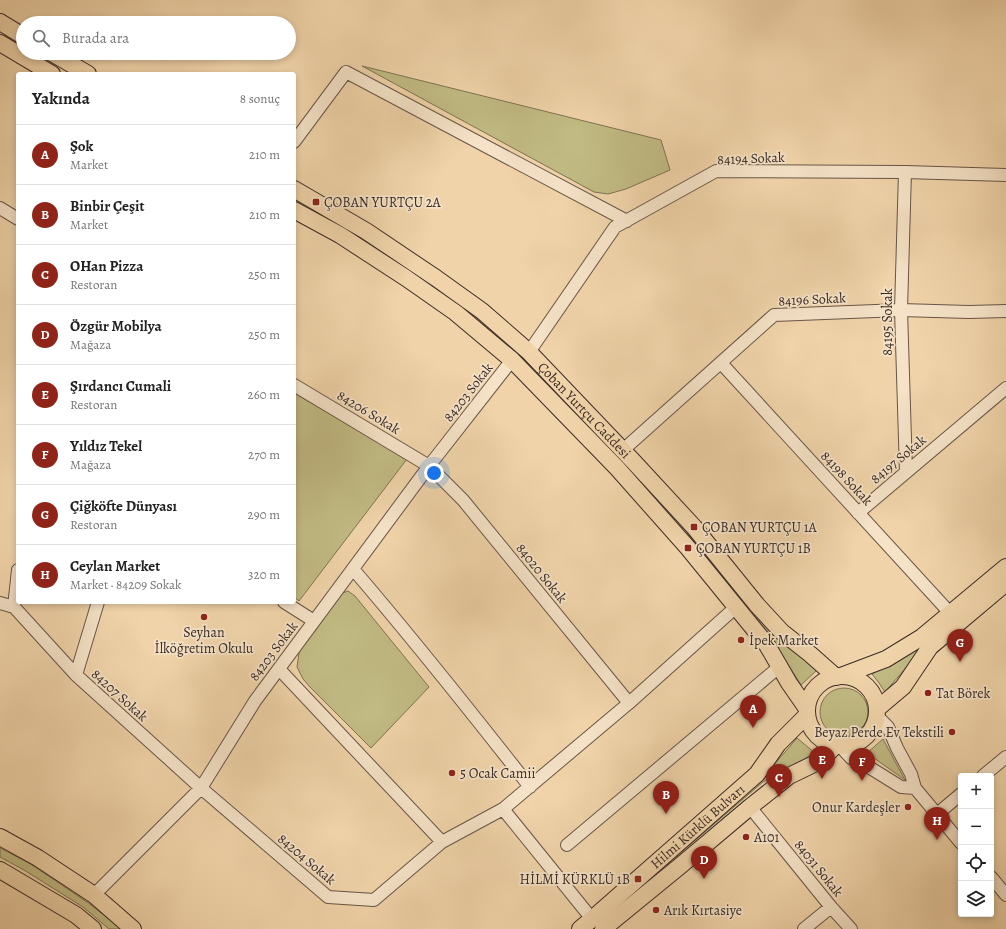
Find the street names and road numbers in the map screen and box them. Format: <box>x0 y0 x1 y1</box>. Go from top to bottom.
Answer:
street label: 84194 Sokak <box>717 148 785 169</box>
street label: 84196 Sokak <box>778 288 846 311</box>
street label: 84195 Sokak <box>878 288 897 356</box>
street label: Çoban Yurtçu Caddesi <box>533 358 635 463</box>
street label: 84203 Sokak <box>439 359 497 426</box>
street label: 84206 Sokak <box>334 386 404 439</box>
street label: 84197 Sokak <box>866 430 930 488</box>
street label: 84198 Sokak <box>816 447 877 510</box>
street label: 84020 Sokak <box>512 539 572 607</box>
street label: 84203 Sokak <box>245 618 302 685</box>
street label: 84207 Sokak <box>87 665 152 726</box>
street label: Hilmi Kürklü Bulvarı <box>647 780 749 872</box>
street label: 84204 Sokak <box>274 829 340 889</box>
street label: 84031 Sokak <box>790 836 847 901</box>

